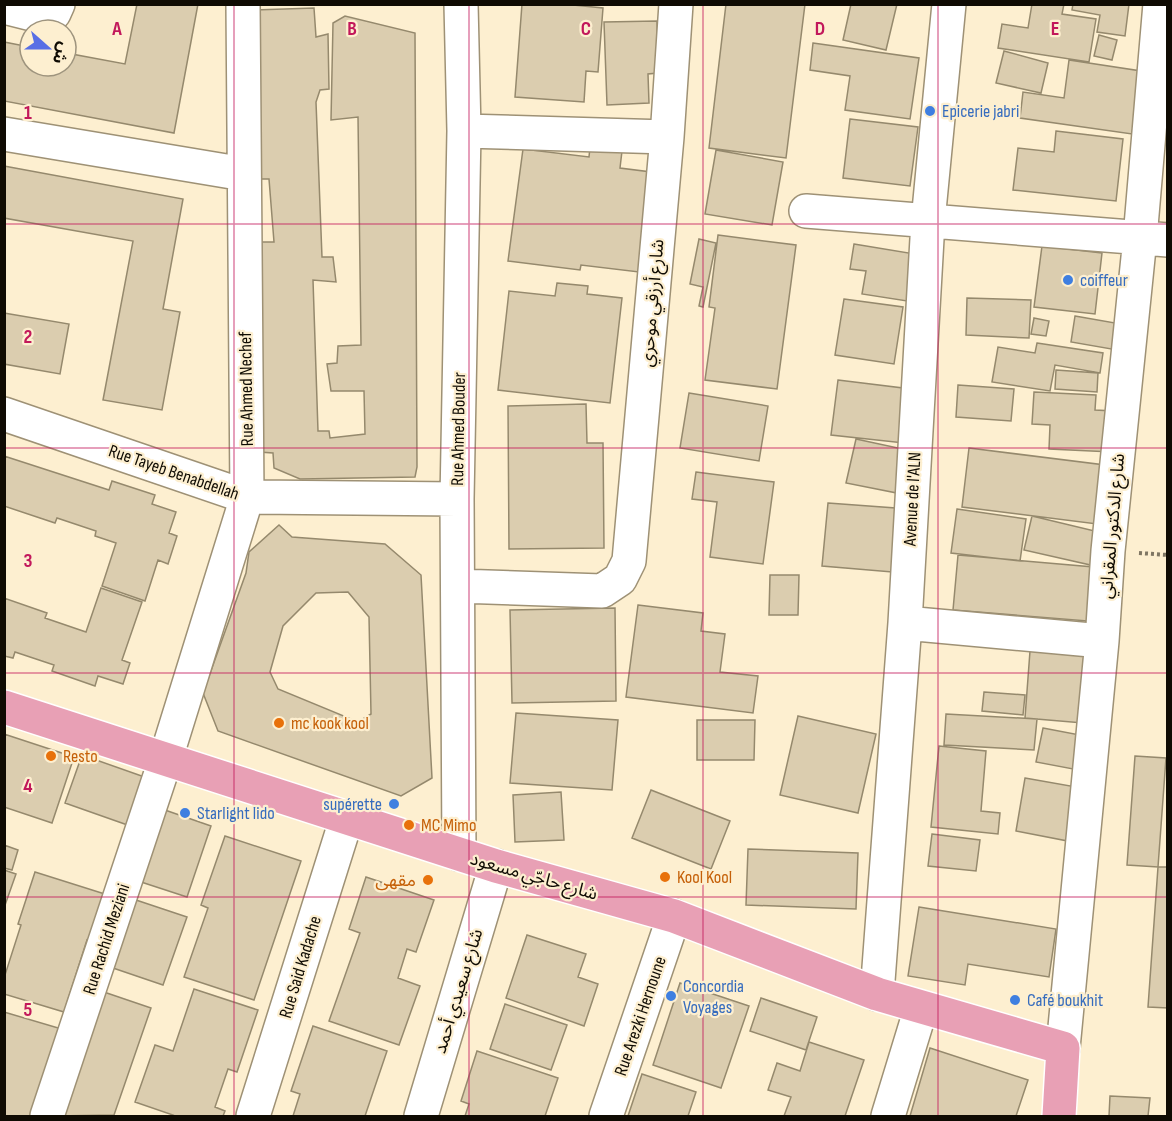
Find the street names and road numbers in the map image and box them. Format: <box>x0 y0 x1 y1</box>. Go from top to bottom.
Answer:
street label: شارع أرزقي موحري <box>635 238 672 368</box>
street label: Rue Ahmed Nechef <box>235 331 258 446</box>
street label: Rue Ahmed Bouder <box>447 372 470 486</box>
street label: Rue Tayeb Benabdellah <box>106 440 242 505</box>
street label: Avenue de l'ALN <box>899 451 925 548</box>
street label: شارع الدكتور المقراني <box>1096 452 1132 600</box>
street label: شارع حاجّي مسعود <box>467 848 600 908</box>
street label: Rue Rachid Meziani <box>79 881 134 997</box>
street label: Rue Said Kadache <box>275 913 326 1021</box>
street label: شارع سعيدي أحمد <box>428 926 490 1057</box>
street label: Rue Arezki Hernoune <box>610 954 671 1079</box>

